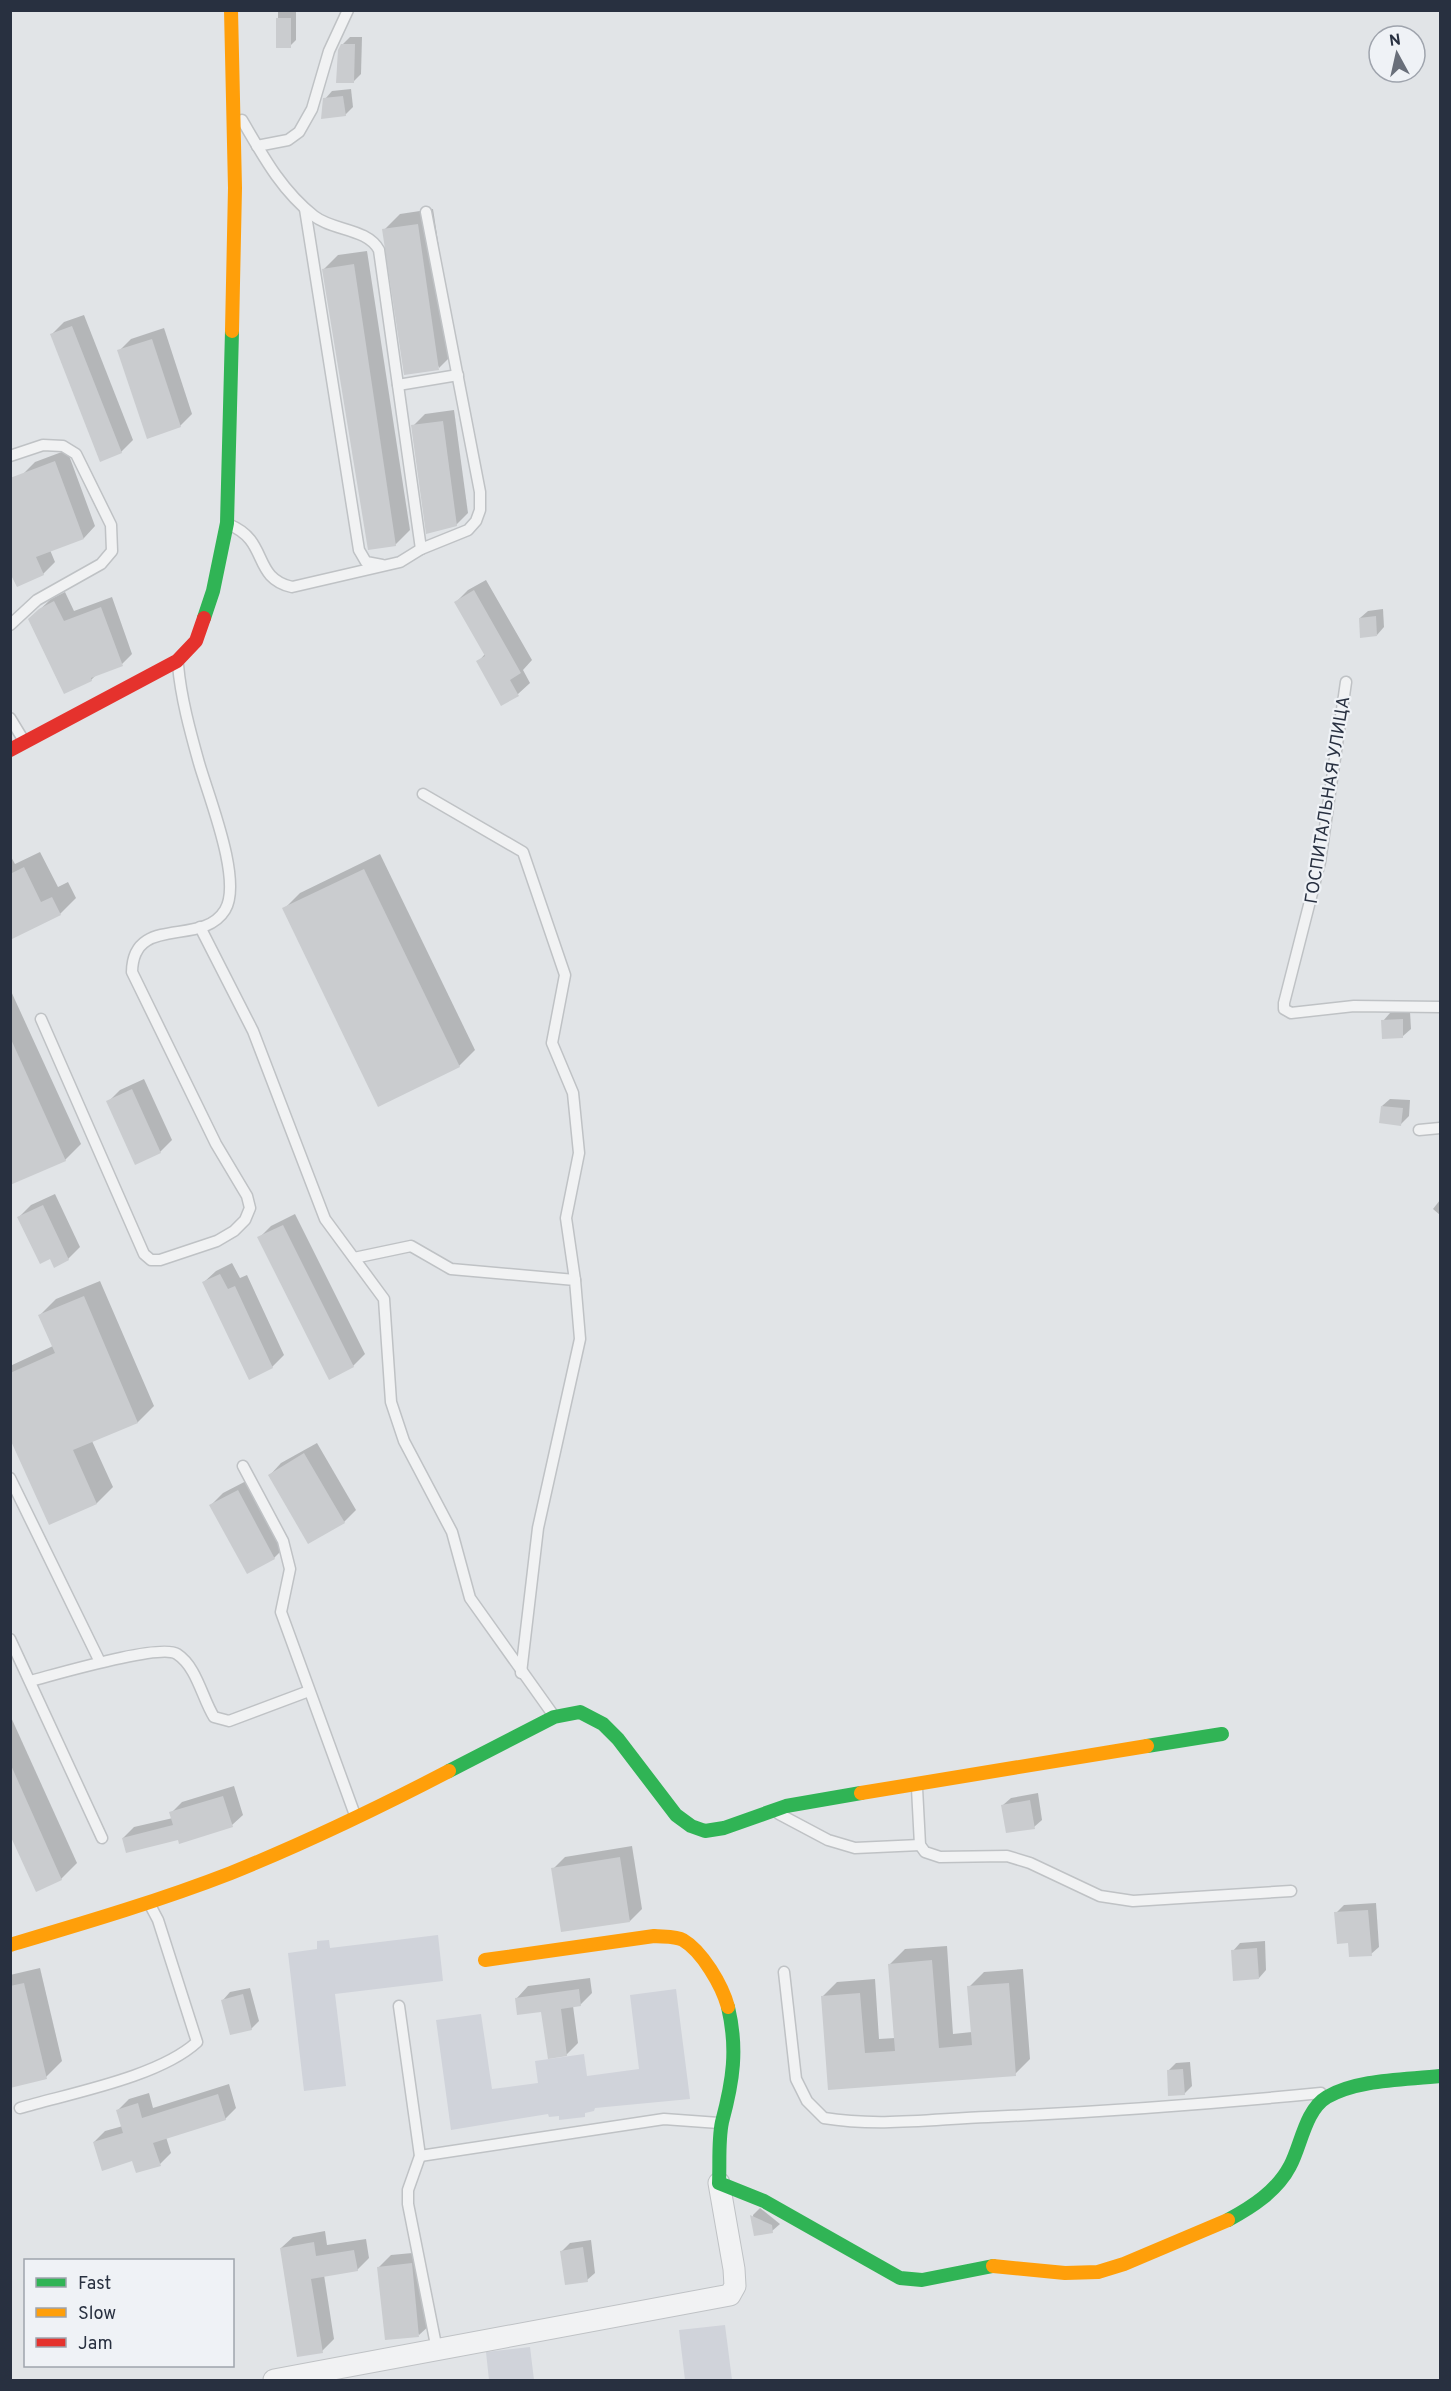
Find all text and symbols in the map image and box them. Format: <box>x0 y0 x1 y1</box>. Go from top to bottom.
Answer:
north arrow <box>1367 24 1427 84</box>
text: N <box>1388 30 1402 52</box>
street label: ГОСПИТАЛЬНАЯ УЛИЦА <box>1301 695 1356 906</box>
legend <box>24 2259 234 2367</box>
text: Fast <box>78 2273 111 2296</box>
text: Slow <box>78 2303 116 2326</box>
text: Jam <box>78 2333 113 2356</box>

